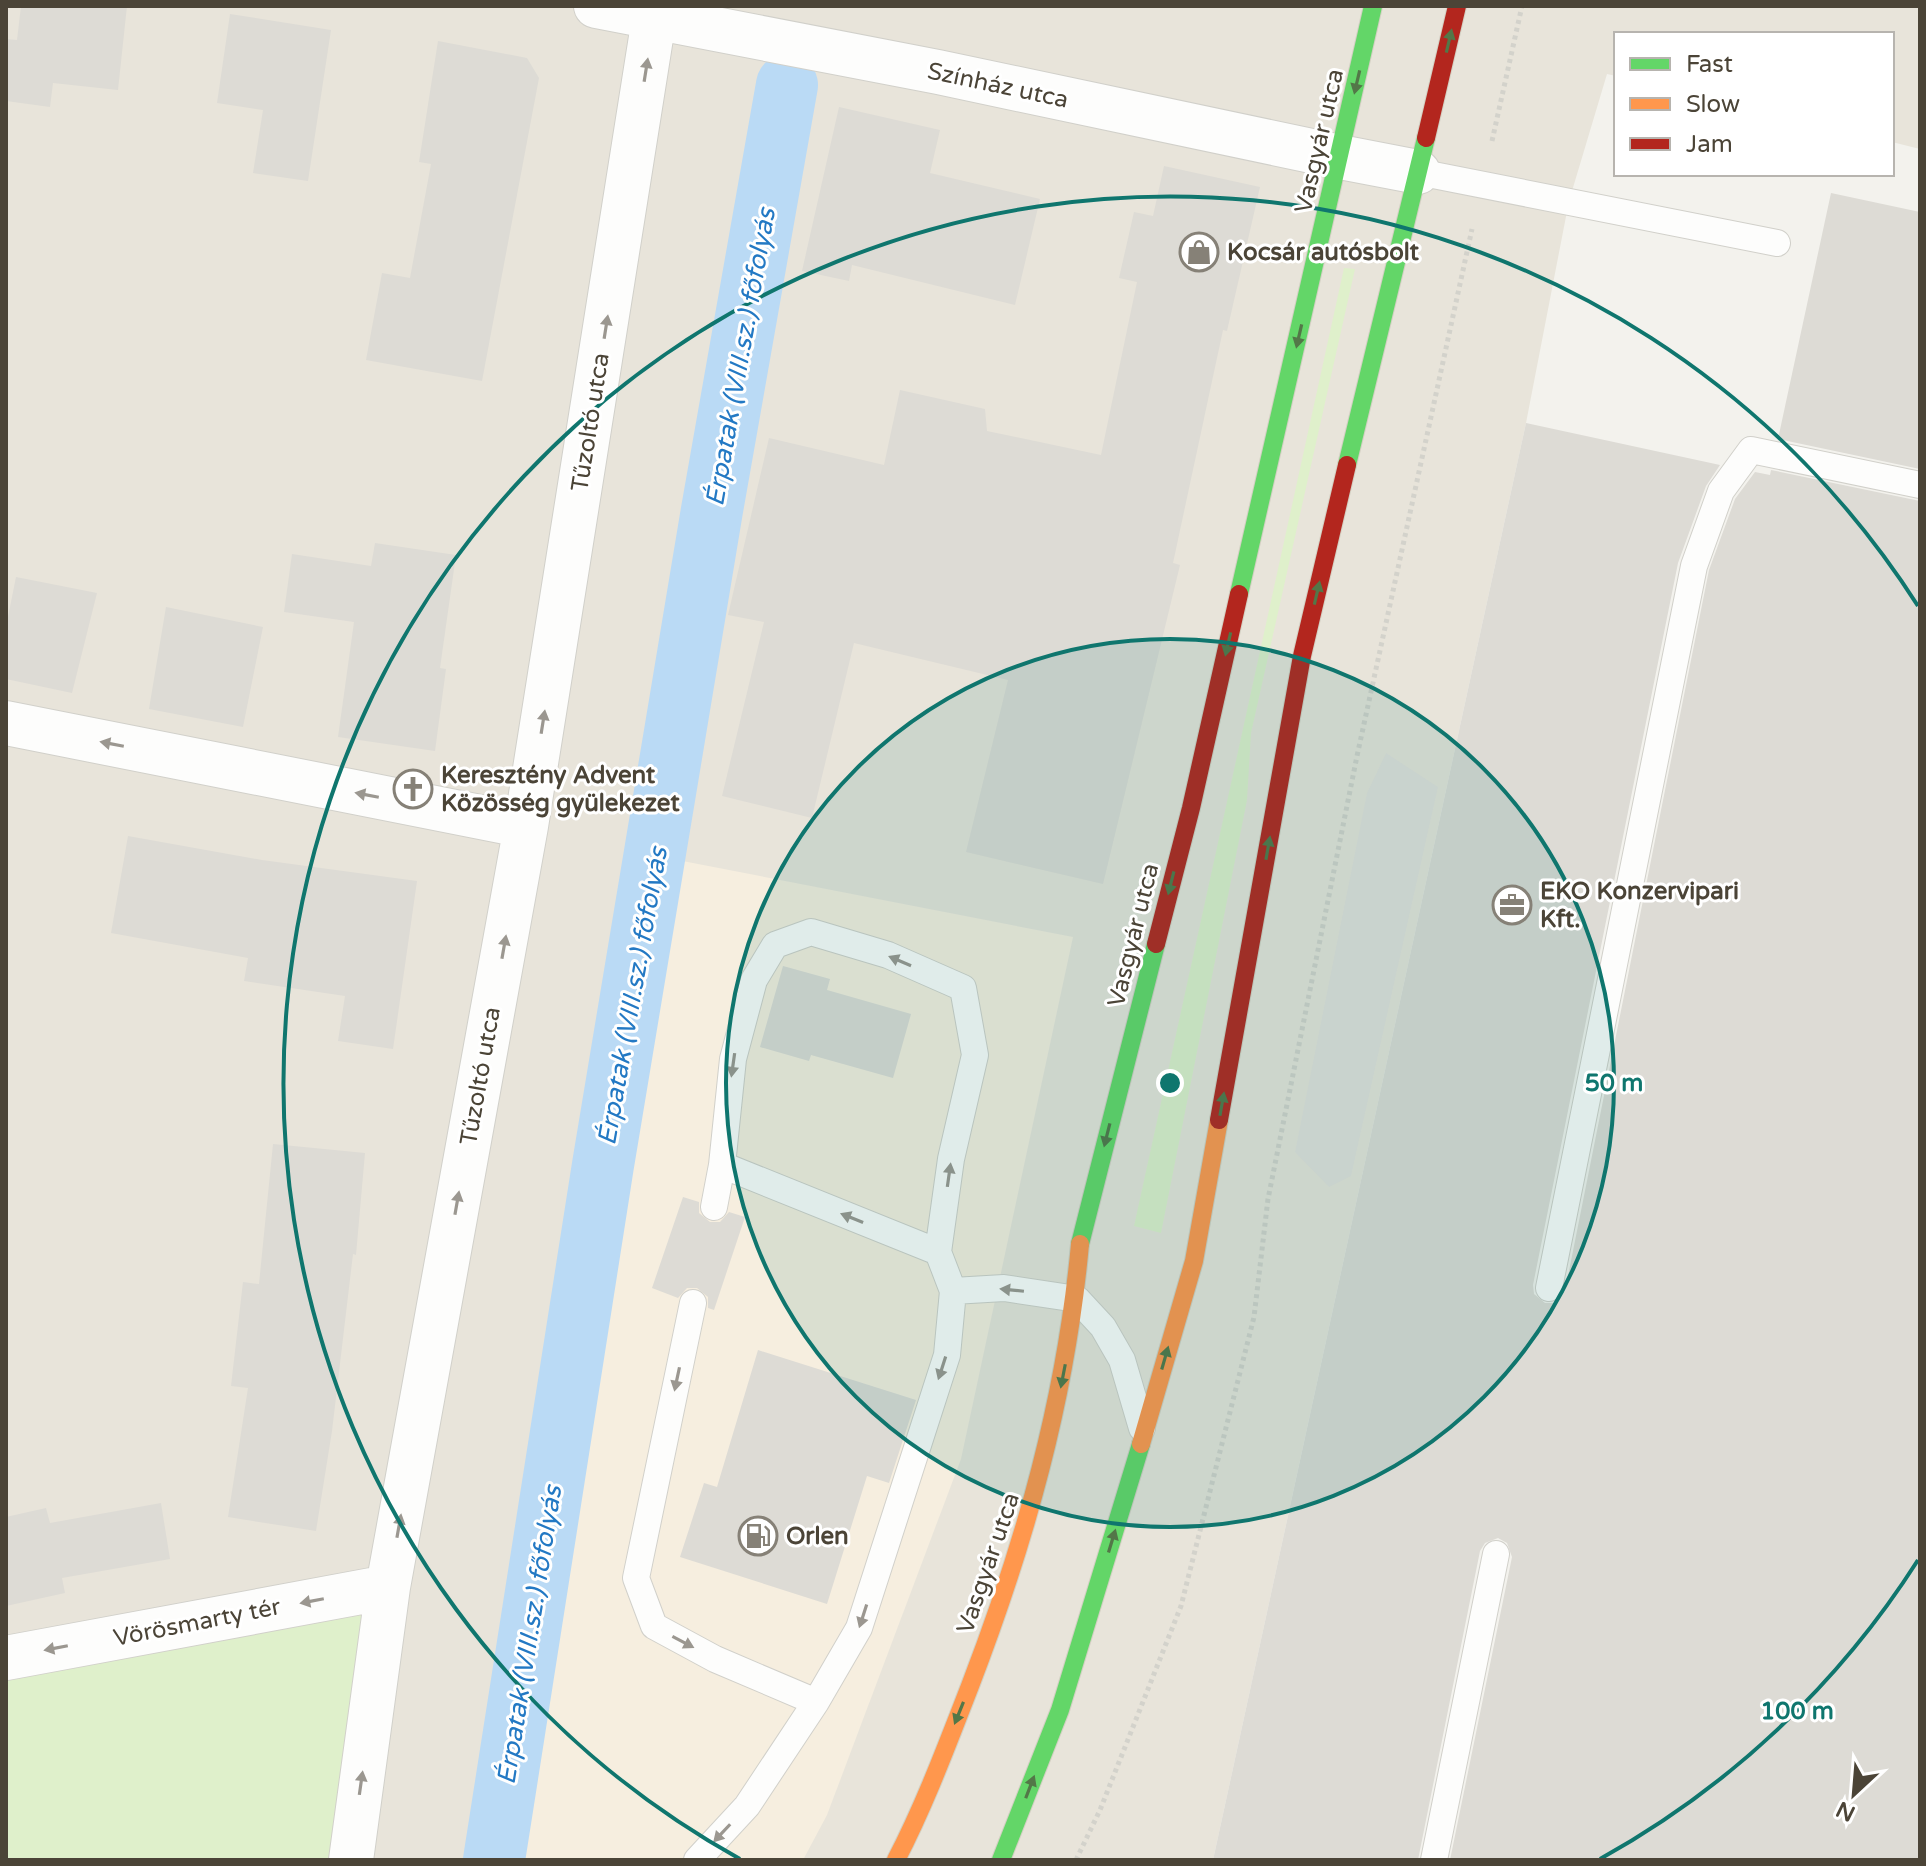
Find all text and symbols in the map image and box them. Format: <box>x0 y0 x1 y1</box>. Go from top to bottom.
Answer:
one-way arrow <box>1443 28 1456 53</box>
legend <box>1614 32 1894 176</box>
text: Fast <box>1686 50 1733 79</box>
street label: Színház utca <box>925 56 1071 115</box>
one-way arrow <box>641 57 653 82</box>
street label: Vasgyár utca <box>1289 66 1350 216</box>
one-way arrow <box>1350 70 1362 95</box>
text: Slow <box>1686 90 1740 119</box>
text: Jam <box>1686 130 1733 159</box>
water label: Érpatak (VIII.sz.) főfolyás <box>699 204 782 508</box>
shop icon: Kocsár autósbolt <box>1178 231 1220 273</box>
place label: Kocsár autósbolt <box>1227 238 1420 267</box>
one-way arrow <box>600 314 612 339</box>
one-way arrow <box>1292 323 1305 348</box>
street label: Tűzoltó utca <box>565 351 616 494</box>
one-way arrow <box>1312 581 1324 606</box>
one-way arrow <box>1221 631 1234 656</box>
one-way arrow <box>537 709 550 734</box>
one-way arrow <box>100 737 125 750</box>
place label: Keresztény Advent Közösség gyülekezet <box>441 761 680 818</box>
church icon: Keresztény Advent Közösség gyülekezet <box>392 768 434 810</box>
one-way arrow <box>355 788 380 800</box>
one-way arrow <box>1262 836 1274 861</box>
water label: Érpatak (VIII.sz.) főfolyás <box>591 843 674 1147</box>
street label: Vasgyár utca <box>1102 860 1165 1010</box>
one-way arrow <box>1165 871 1177 896</box>
place label: EKO Konzervipari Kft. <box>1540 877 1739 934</box>
office icon: EKO Konzervipari Kft. <box>1491 884 1533 926</box>
one-way arrow <box>498 934 510 959</box>
one-way arrow <box>888 954 912 967</box>
street label: Tűzoltó utca <box>454 1005 507 1148</box>
one-way arrow <box>726 1053 739 1078</box>
centre of rings <box>1156 1069 1184 1097</box>
text: 50 m <box>1585 1069 1643 1098</box>
one-way arrow <box>1216 1091 1228 1116</box>
one-way arrow <box>1100 1123 1113 1148</box>
one-way arrow <box>943 1162 956 1187</box>
one-way arrow <box>451 1190 463 1215</box>
one-way arrow <box>840 1211 864 1224</box>
one-way arrow <box>999 1283 1024 1296</box>
one-way arrow <box>1159 1345 1172 1369</box>
one-way arrow <box>936 1357 948 1381</box>
one-way arrow <box>1057 1364 1069 1389</box>
one-way arrow <box>671 1367 683 1392</box>
water label: Érpatak (VIII.sz.) főfolyás <box>491 1482 569 1787</box>
street label: Vasgyár utca <box>951 1489 1026 1637</box>
one-way arrow <box>393 1513 406 1538</box>
fuel station icon: Orlen <box>737 1515 779 1557</box>
place label: Orlen <box>786 1522 849 1551</box>
one-way arrow <box>1107 1529 1119 1553</box>
street label: Vörösmarty tér <box>111 1592 284 1653</box>
one-way arrow <box>299 1595 324 1607</box>
one-way arrow <box>856 1604 869 1628</box>
one-way arrow <box>672 1635 695 1649</box>
one-way arrow <box>43 1643 68 1655</box>
text: 100 m <box>1760 1697 1834 1726</box>
one-way arrow <box>952 1701 965 1725</box>
north arrow <box>1814 1754 1894 1834</box>
one-way arrow <box>355 1770 368 1795</box>
one-way arrow <box>1024 1775 1037 1799</box>
text: N <box>1832 1796 1859 1827</box>
one-way arrow <box>714 1823 732 1842</box>

